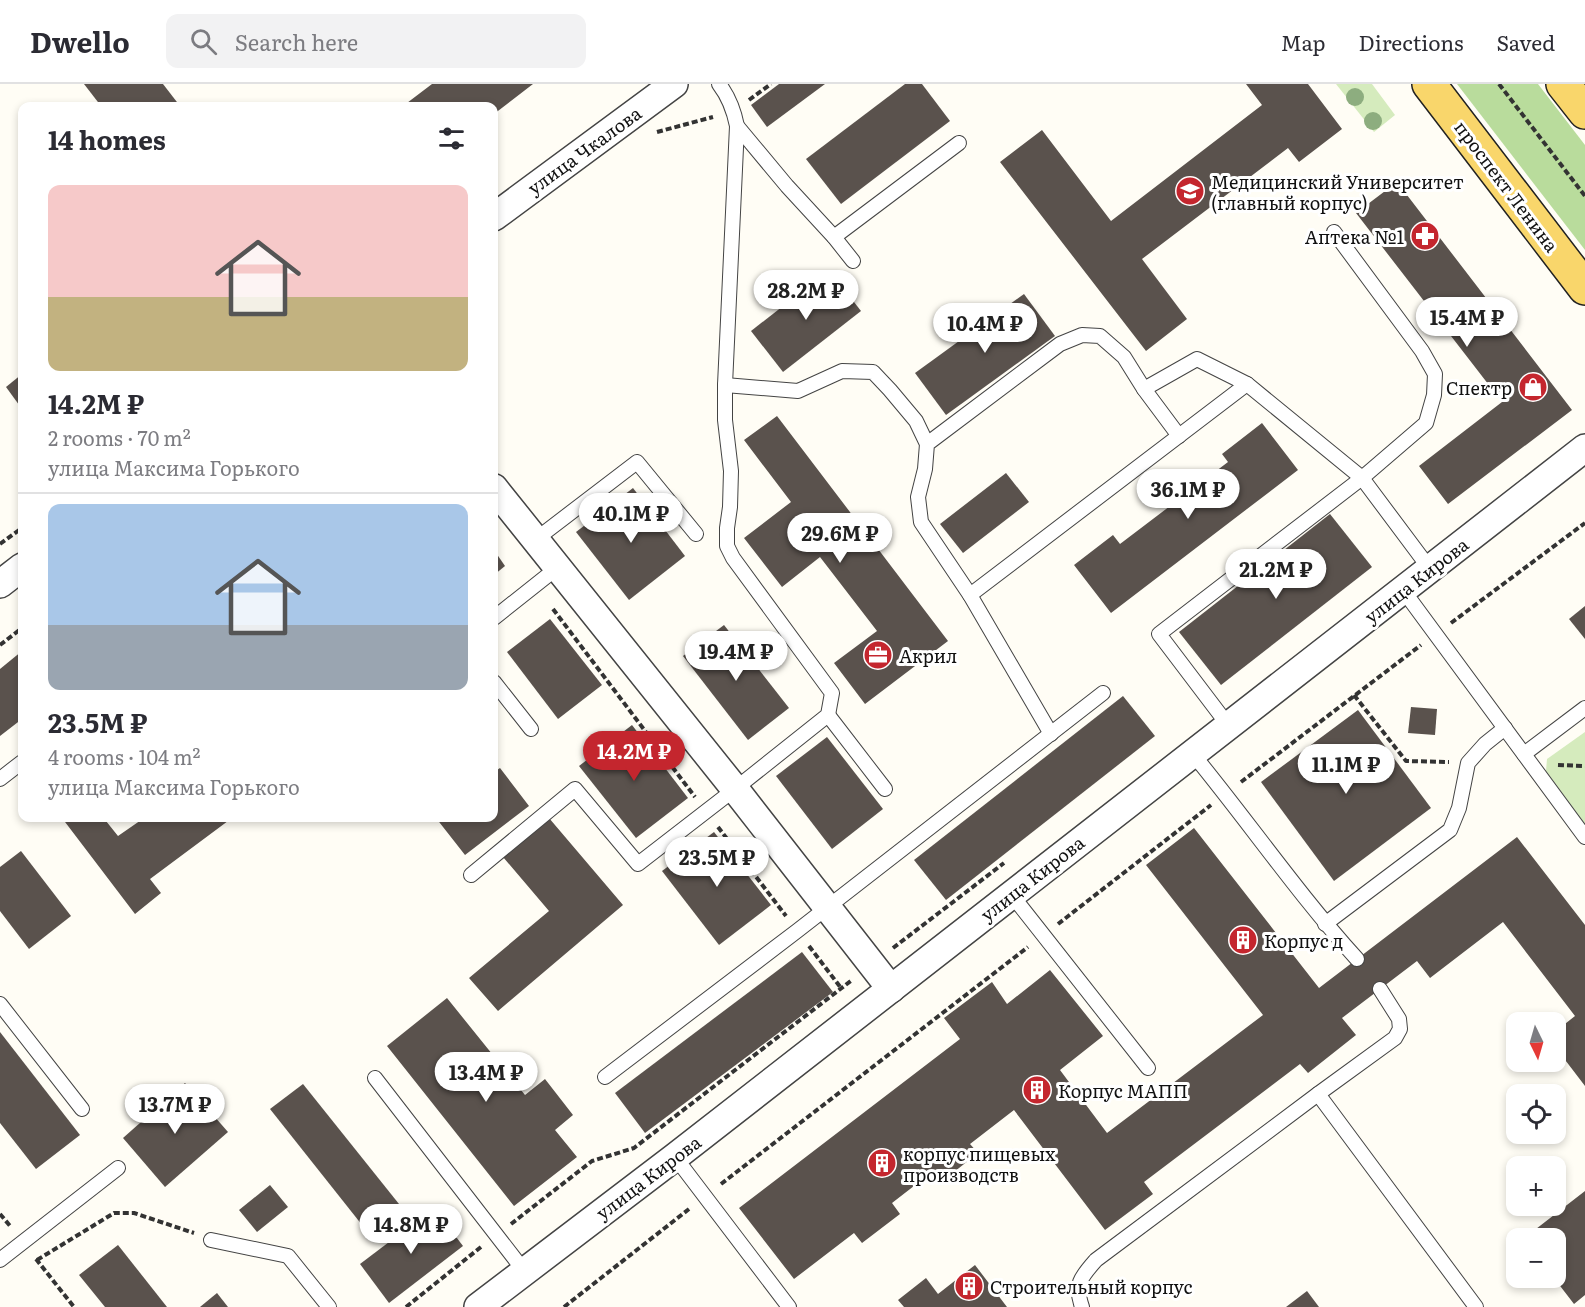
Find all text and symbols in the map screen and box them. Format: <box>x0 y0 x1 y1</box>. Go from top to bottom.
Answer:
search box <box>166 14 586 68</box>
text: Dwello <box>30 20 130 62</box>
icon: search <box>187 25 220 58</box>
text: Search here <box>235 25 358 58</box>
text: Map <box>1281 26 1326 57</box>
text: Directions <box>1359 26 1464 57</box>
text: Saved <box>1497 26 1555 57</box>
street label: улица Чкалова <box>521 99 647 201</box>
street label: проспект Ленина <box>1449 115 1566 258</box>
text: 14 homes <box>48 119 166 158</box>
icon: filters <box>435 122 468 155</box>
place label: Медицинский Университет (главный корпус) <box>1211 168 1464 216</box>
school or university icon: Медицинский Университет (главный корпус) <box>1174 175 1206 207</box>
pharmacy icon: Аптека №1 <box>1409 220 1441 252</box>
place label: Аптека №1 <box>1305 223 1404 250</box>
icon: home <box>204 224 312 332</box>
pin: 28.2M ₽ <box>751 270 861 321</box>
text: 28.2M ₽ <box>768 274 844 304</box>
pin: 15.4M ₽ <box>1412 297 1522 348</box>
text: 15.4M ₽ <box>1430 301 1504 331</box>
pin: 10.4M ₽ <box>930 303 1040 354</box>
text: 10.4M ₽ <box>947 307 1023 337</box>
shop icon: Спектр <box>1517 371 1549 403</box>
place label: Спектр <box>1446 374 1512 401</box>
text: 14.2M ₽ <box>48 383 144 422</box>
text: 2 rooms · 70 m² <box>48 422 191 452</box>
text: улица Максима Горького <box>48 452 300 482</box>
pin: 36.1M ₽ <box>1133 469 1243 520</box>
text: 36.1M ₽ <box>1151 473 1225 503</box>
pin: 40.1M ₽ <box>576 493 686 544</box>
text: 40.1M ₽ <box>593 497 669 527</box>
pin: 29.6M ₽ <box>785 513 895 564</box>
text: 29.6M ₽ <box>801 517 879 547</box>
street label: улица Кирова <box>1358 531 1474 629</box>
icon: home <box>204 543 312 651</box>
pin: 21.2M ₽ <box>1221 549 1331 600</box>
text: 21.2M ₽ <box>1239 553 1313 583</box>
pin: 19.4M ₽ <box>681 631 791 682</box>
text: 19.4M ₽ <box>699 635 773 665</box>
office icon: Акрил <box>862 639 894 671</box>
place label: Акрил <box>899 642 957 669</box>
text: 23.5M ₽ <box>48 702 147 741</box>
pin: 14.2M ₽ <box>579 731 689 782</box>
text: 14.2M ₽ <box>597 735 671 765</box>
text: 4 rooms · 104 m² <box>48 741 200 771</box>
pin: 11.1M ₽ <box>1291 744 1401 795</box>
text: 11.1M ₽ <box>1312 748 1380 778</box>
text: улица Максима Горького <box>48 771 300 801</box>
street label: улица Кирова <box>974 829 1090 927</box>
pin: 23.5M ₽ <box>662 837 772 888</box>
text: 23.5M ₽ <box>679 841 755 871</box>
building icon: Корпус д <box>1227 924 1259 956</box>
place label: Корпус д <box>1264 927 1343 954</box>
north arrow <box>1506 1012 1566 1072</box>
map controls <box>1506 1012 1566 1288</box>
pin: 13.4M ₽ <box>431 1052 541 1103</box>
text: 13.4M ₽ <box>449 1056 523 1086</box>
building icon: Корпус МАПП <box>1021 1074 1053 1106</box>
place label: Корпус МАПП <box>1058 1077 1188 1104</box>
pin: 13.7M ₽ <box>120 1084 230 1135</box>
button: locate <box>1506 1084 1566 1144</box>
text: 13.7M ₽ <box>139 1088 211 1118</box>
street label: улица Кирова <box>590 1128 707 1226</box>
place label: корпус пищевых производств <box>903 1140 1056 1188</box>
building icon: корпус пищевых производств <box>866 1147 898 1179</box>
button: + <box>1506 1156 1566 1216</box>
pin: 14.8M ₽ <box>356 1204 466 1255</box>
text: 14.8M ₽ <box>373 1208 449 1238</box>
button: − <box>1506 1228 1566 1288</box>
building icon: Строительный корпус <box>953 1270 985 1302</box>
place label: Строительный корпус <box>990 1273 1193 1300</box>

